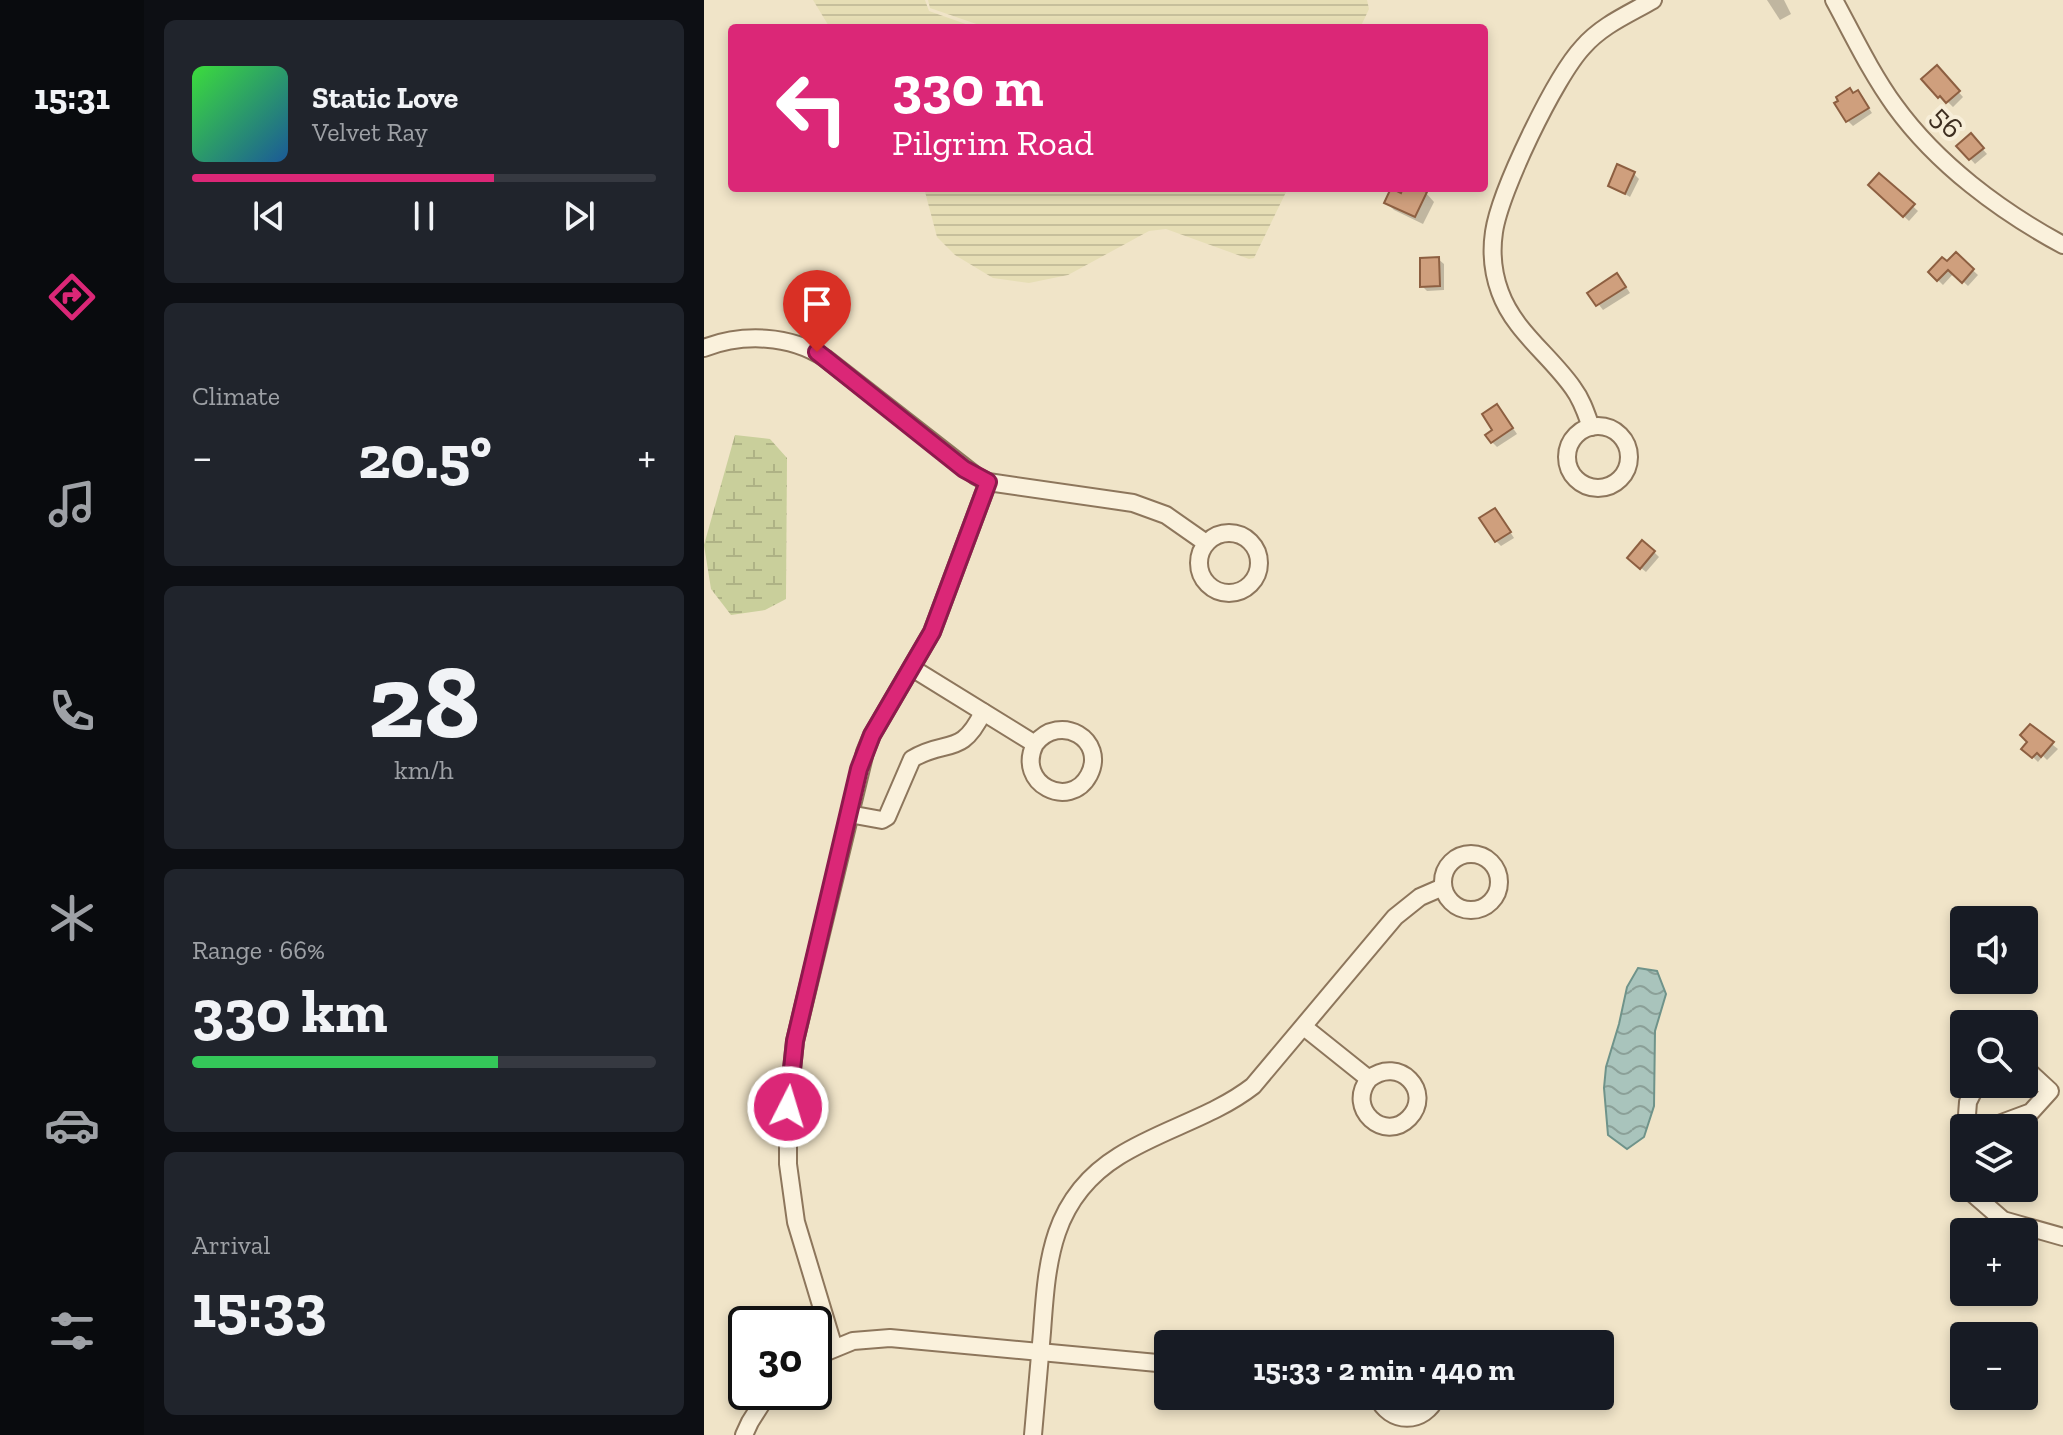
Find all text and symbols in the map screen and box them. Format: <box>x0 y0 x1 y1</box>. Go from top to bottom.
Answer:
text: 330 m <box>892 53 1043 120</box>
icon: left <box>760 56 864 160</box>
text: 15:31 <box>34 75 110 118</box>
text: Static Love <box>312 80 458 116</box>
street label: 56 <box>1923 98 1971 146</box>
text: Velvet Ray <box>312 116 428 148</box>
text: Pilgrim Road <box>892 121 1094 164</box>
icon: previous <box>247 194 291 238</box>
icon: pause <box>402 194 446 238</box>
icon: next <box>557 194 601 238</box>
icon: directions <box>44 269 100 325</box>
pin <box>783 270 851 352</box>
icon: arrive <box>795 282 839 326</box>
text: Climate <box>192 380 280 412</box>
text: 20.5° <box>358 421 492 493</box>
text: − <box>192 430 213 483</box>
text: + <box>637 430 656 483</box>
icon: music <box>44 476 100 532</box>
text: 28 <box>368 639 480 764</box>
icon: phone <box>44 683 100 739</box>
text: km/h <box>394 754 454 786</box>
icon: climate <box>44 890 100 946</box>
map controls <box>1950 906 2038 1410</box>
button: sound <box>1950 906 2038 994</box>
text: Range · 66% <box>192 934 325 966</box>
text: 330 km <box>192 975 387 1047</box>
button: search <box>1950 1010 2038 1098</box>
position arrow <box>746 1065 830 1149</box>
icon: car <box>44 1097 100 1153</box>
button: layers <box>1950 1114 2038 1202</box>
button: + <box>1950 1218 2038 1306</box>
text: Arrival <box>192 1229 270 1261</box>
text: 15:33 <box>192 1270 326 1342</box>
icon: filters <box>44 1303 100 1359</box>
speed limit sign: 30 <box>728 1306 832 1410</box>
button: − <box>1950 1322 2038 1410</box>
text: 15:33 · 2 min · 440 m <box>1253 1352 1515 1388</box>

